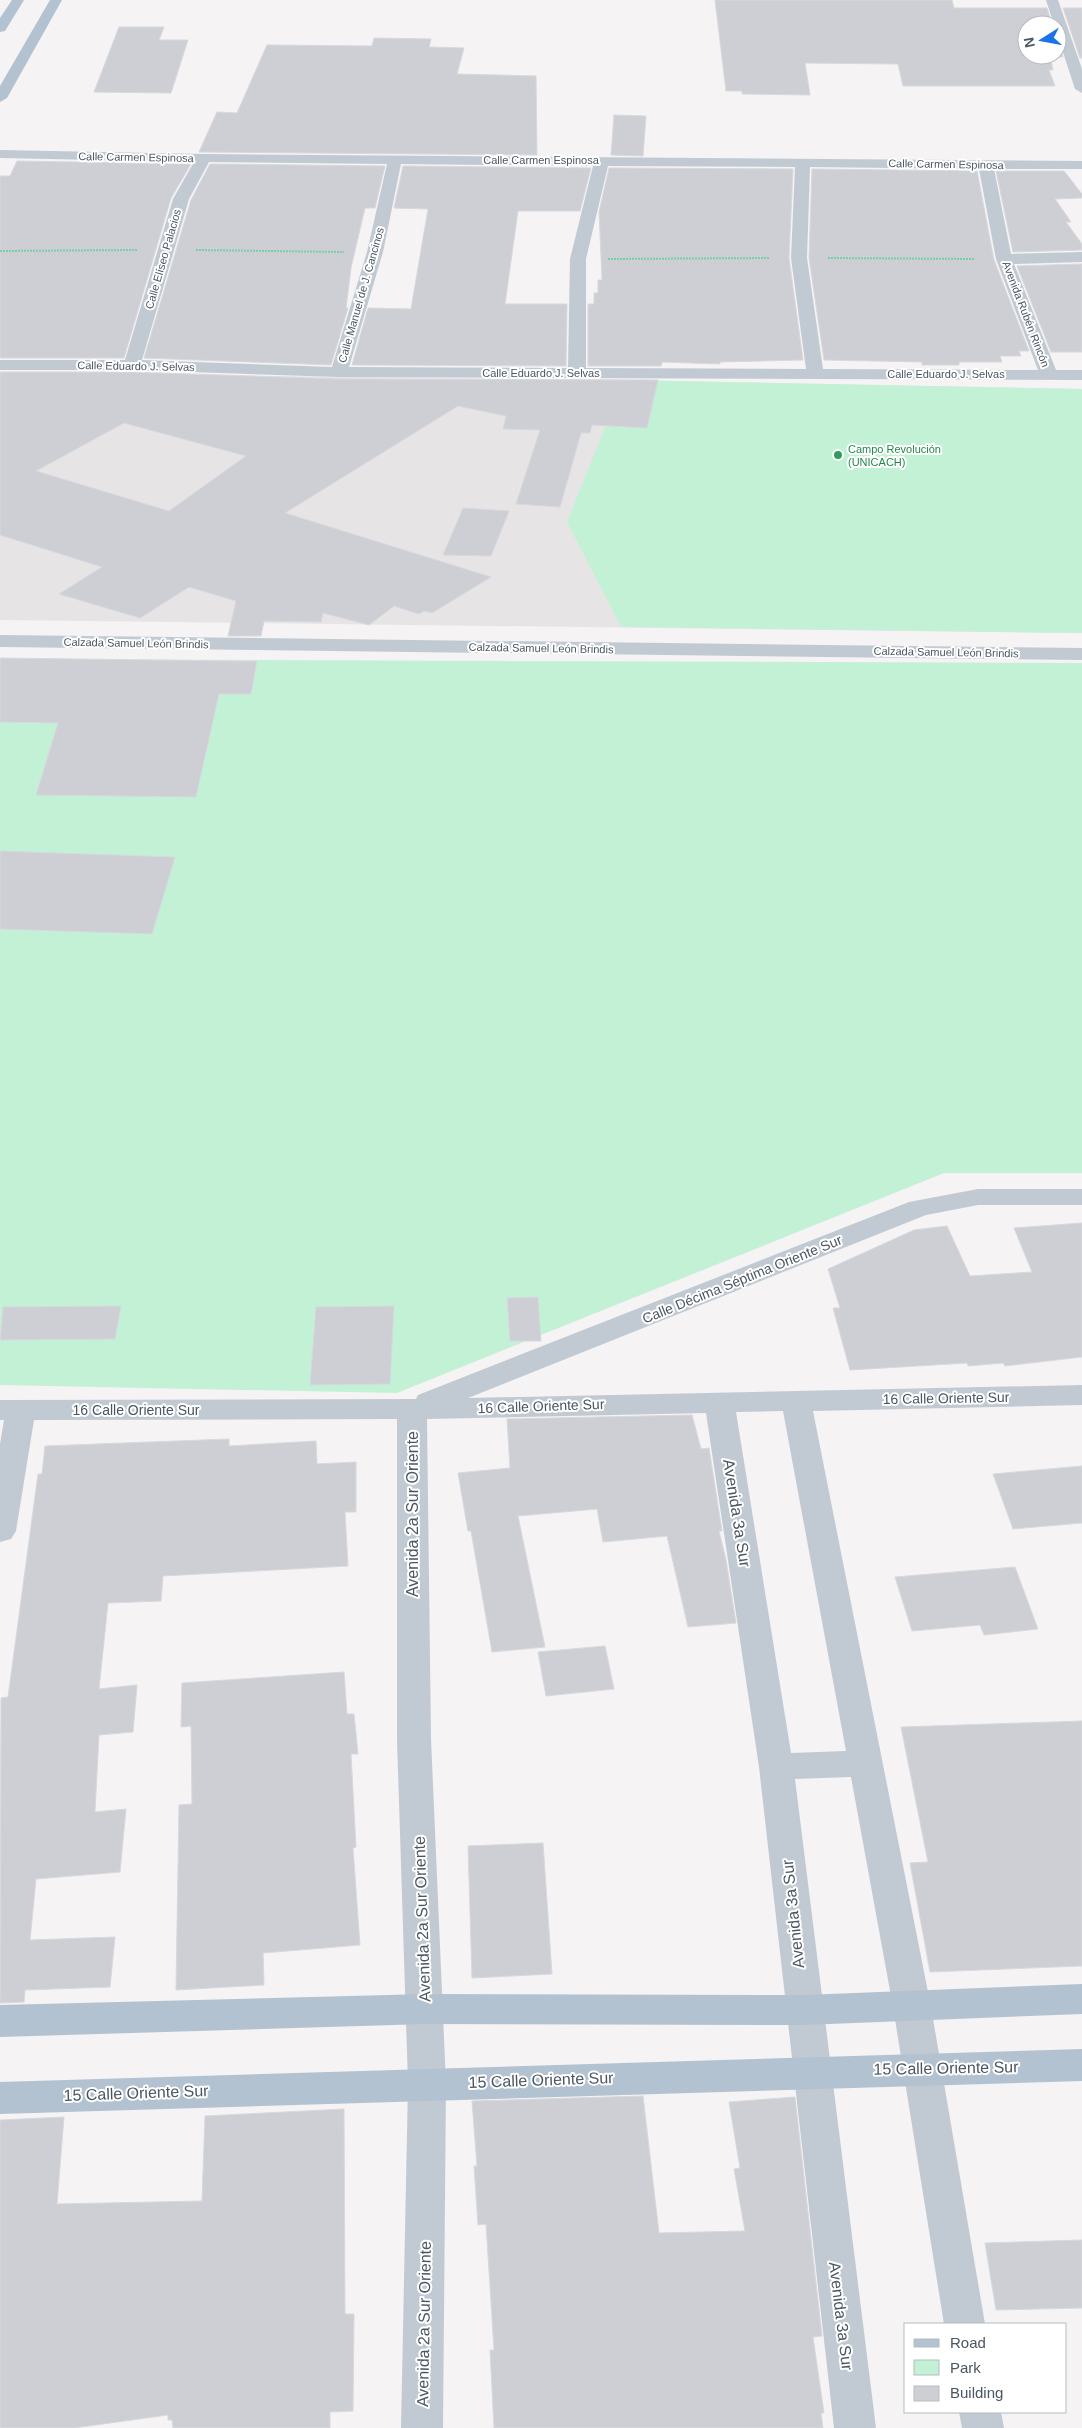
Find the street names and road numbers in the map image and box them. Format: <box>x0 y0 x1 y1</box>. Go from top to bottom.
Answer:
street label: Calle Carmen Espinosa <box>78 150 195 164</box>
street label: Calle Carmen Espinosa <box>483 154 600 166</box>
street label: Calle Carmen Espinosa <box>888 157 1005 171</box>
street label: Calle Elíseo Palacios <box>143 207 183 310</box>
street label: Calle Manuel de J. Cancinos <box>336 226 386 364</box>
street label: Avenida Rubén Rincón <box>1000 259 1052 369</box>
street label: Calle Eduardo J. Selvas <box>77 359 195 373</box>
street label: Calle Eduardo J. Selvas <box>482 367 600 379</box>
street label: Calle Eduardo J. Selvas <box>887 368 1005 380</box>
street label: Calzada Samuel León Brindis <box>63 636 209 650</box>
street label: Calzada Samuel León Brindis <box>468 641 614 655</box>
street label: Calzada Samuel León Brindis <box>873 645 1019 659</box>
street label: Calle Décima Séptima Oriente Sur <box>640 1231 844 1326</box>
street label: 16 Calle Oriente Sur <box>882 1389 1010 1407</box>
street label: 16 Calle Oriente Sur <box>477 1396 605 1416</box>
street label: 16 Calle Oriente Sur <box>73 1402 200 1418</box>
street label: Avenida 2a Sur Oriente <box>404 1431 421 1597</box>
street label: Avenida 3a Sur <box>720 1458 754 1569</box>
street label: Avenida 2a Sur Oriente <box>411 1836 433 2002</box>
street label: Avenida 3a Sur <box>779 1858 807 1969</box>
street label: 15 Calle Oriente Sur <box>873 2058 1019 2078</box>
street label: 15 Calle Oriente Sur <box>468 2069 614 2091</box>
street label: 15 Calle Oriente Sur <box>63 2082 209 2104</box>
street label: Avenida 2a Sur Oriente <box>414 2241 434 2407</box>
street label: Avenida 3a Sur <box>826 2261 856 2372</box>

